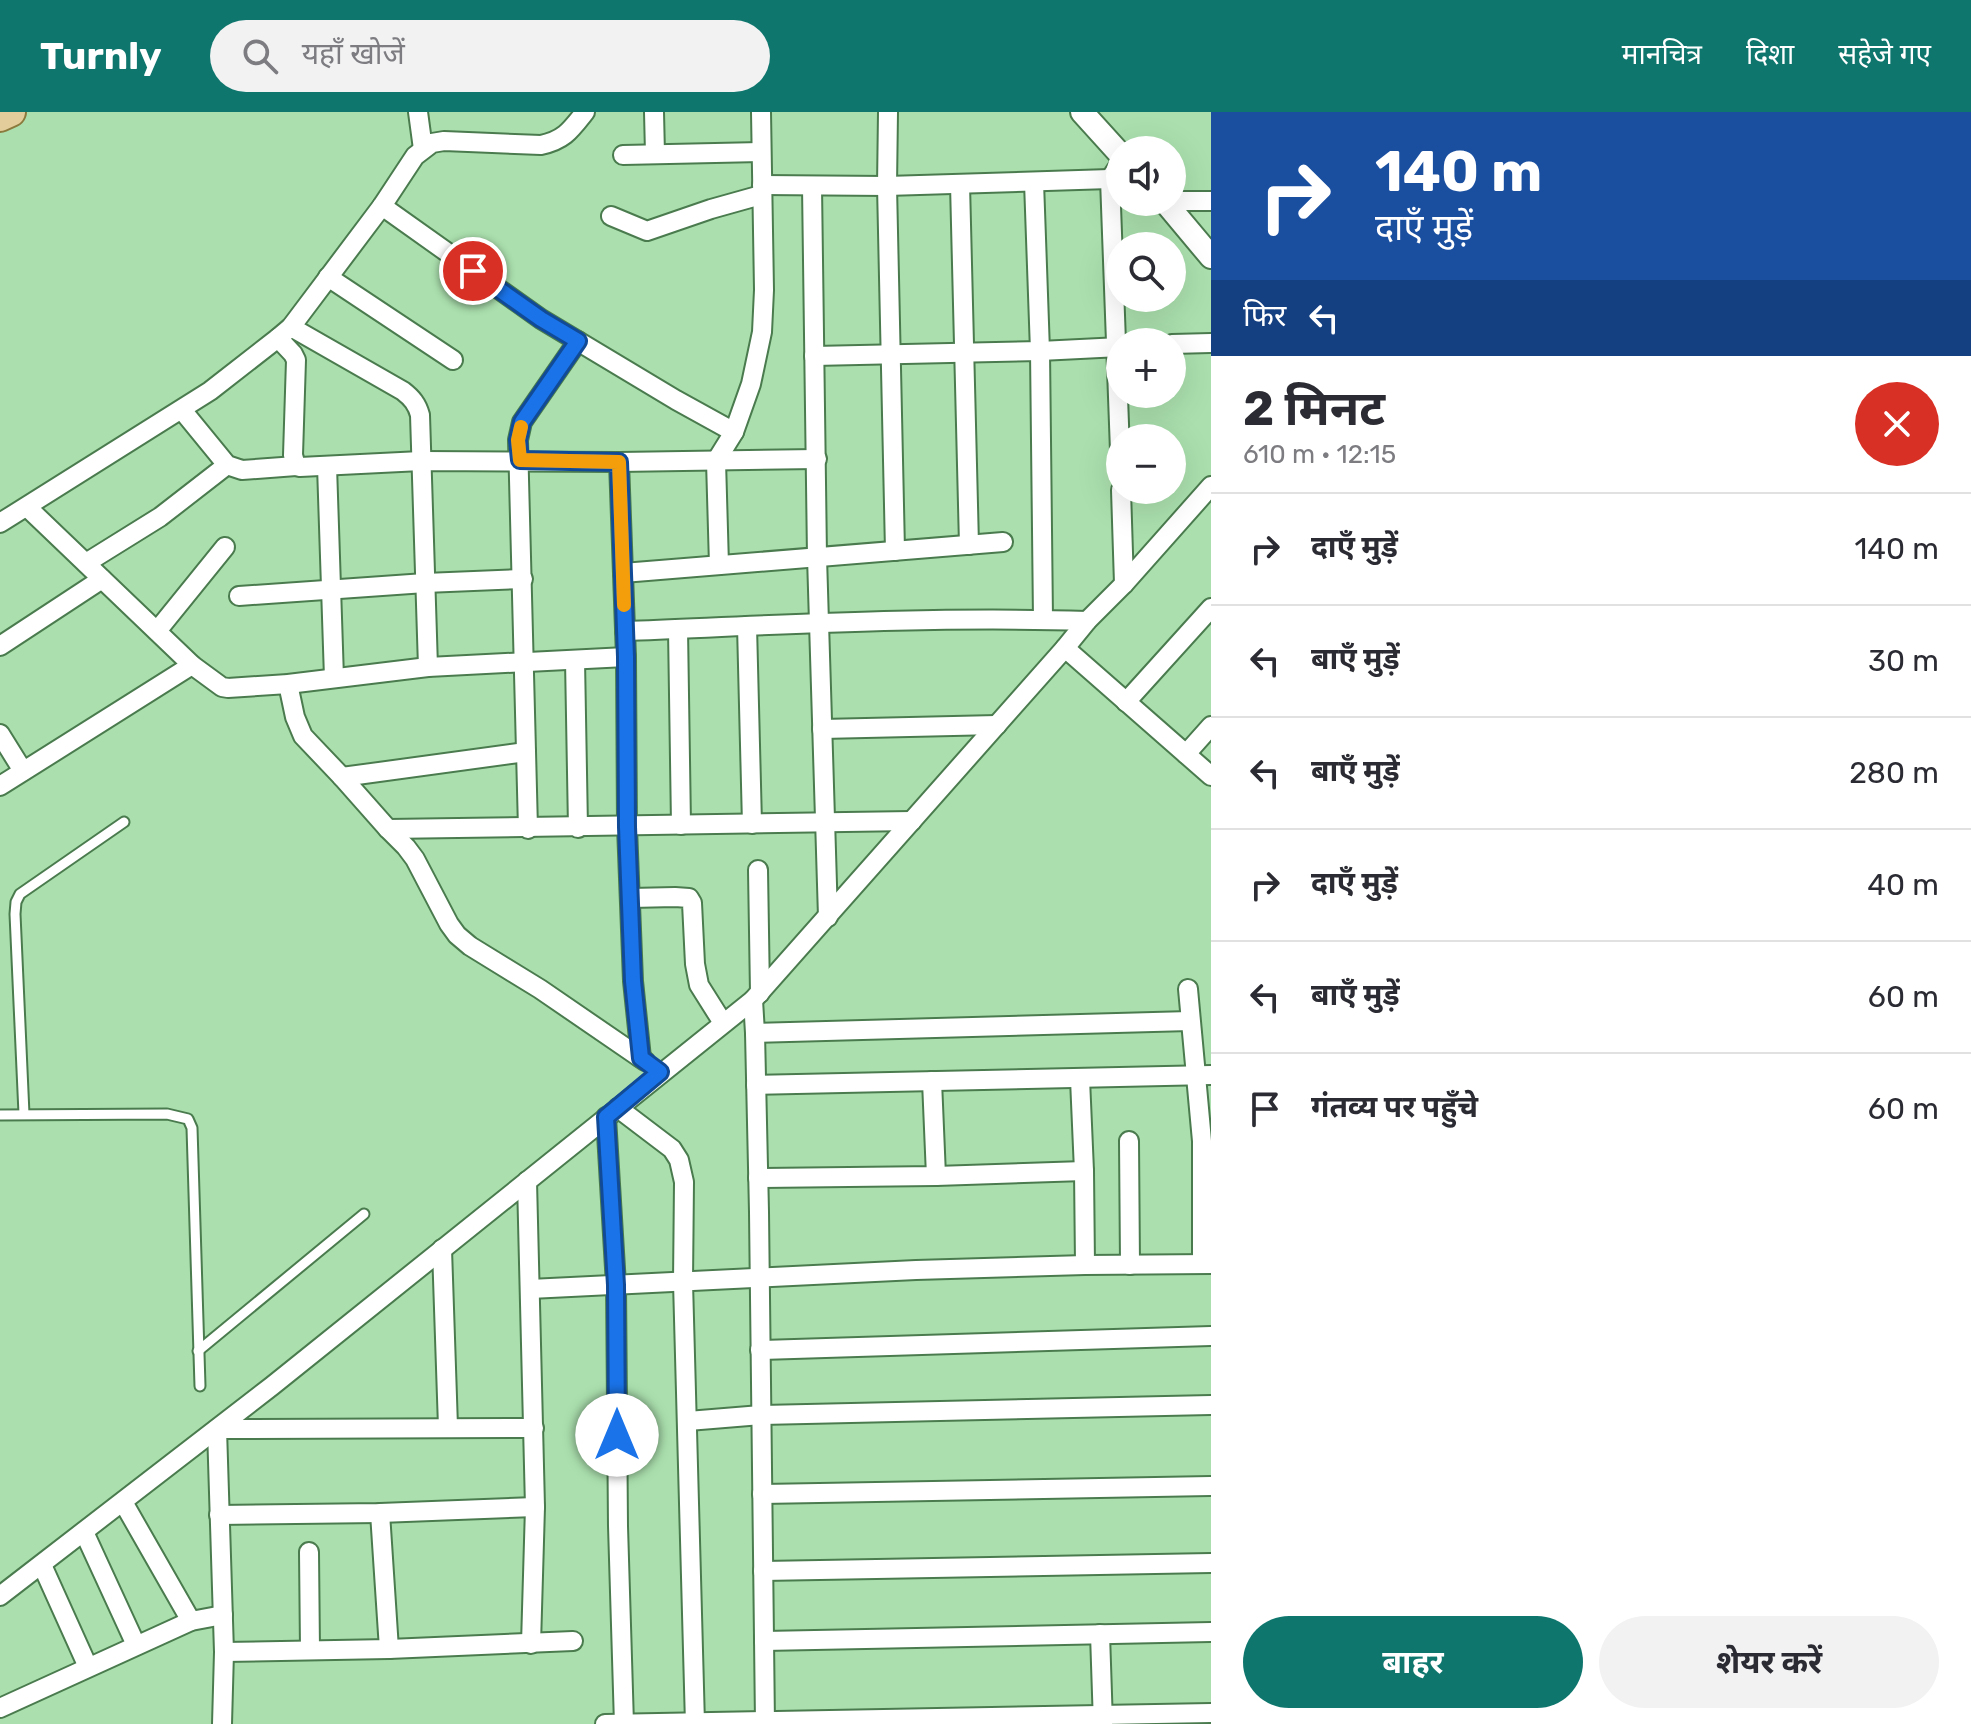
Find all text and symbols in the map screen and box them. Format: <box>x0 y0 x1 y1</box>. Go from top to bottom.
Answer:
search box <box>210 20 770 92</box>
text: Turnly <box>40 33 162 79</box>
icon: search <box>238 34 282 78</box>
text: यहाँ खोजें <box>302 36 405 72</box>
text: मानचित्र <box>1622 38 1702 71</box>
text: दिशा <box>1746 38 1794 71</box>
text: सहेजे गए <box>1838 38 1931 71</box>
map controls <box>1106 136 1186 504</box>
button: sound <box>1106 136 1186 216</box>
text: 140 m <box>1375 139 1542 205</box>
icon: right <box>1243 144 1347 248</box>
text: दाएँ मुड़ें <box>1375 206 1473 249</box>
button: search <box>1106 232 1186 312</box>
pin <box>439 237 507 305</box>
icon: arrive <box>451 249 495 293</box>
icon: left <box>1302 296 1346 340</box>
text: फिर <box>1243 298 1286 334</box>
button: + <box>1106 328 1186 408</box>
text: 2 मिनट <box>1243 380 1385 437</box>
button: close <box>1855 382 1939 466</box>
button: − <box>1106 424 1186 504</box>
text: 610 m · 12:15 <box>1243 439 1396 470</box>
icon: right <box>1243 527 1287 571</box>
text: दाएँ मुड़ें <box>1311 529 1398 565</box>
text: 140 m <box>1854 531 1939 567</box>
icon: left <box>1243 639 1287 683</box>
text: बाएँ मुड़ें <box>1311 641 1400 677</box>
text: 30 m <box>1868 643 1939 679</box>
icon: left <box>1243 751 1287 795</box>
text: बाएँ मुड़ें <box>1311 753 1400 789</box>
text: 280 m <box>1849 755 1939 791</box>
icon: right <box>1243 863 1287 907</box>
text: दाएँ मुड़ें <box>1311 865 1398 901</box>
text: 40 m <box>1867 867 1939 903</box>
icon: left <box>1243 975 1287 1019</box>
text: बाएँ मुड़ें <box>1311 977 1400 1013</box>
text: 60 m <box>1868 979 1939 1015</box>
icon: arrive <box>1243 1087 1287 1131</box>
text: गंतव्य पर पहुँचे <box>1311 1089 1478 1125</box>
text: 60 m <box>1868 1091 1939 1127</box>
position arrow <box>575 1393 659 1477</box>
button: बाहर <box>1243 1616 1583 1708</box>
button: शेयर करें <box>1599 1616 1939 1708</box>

